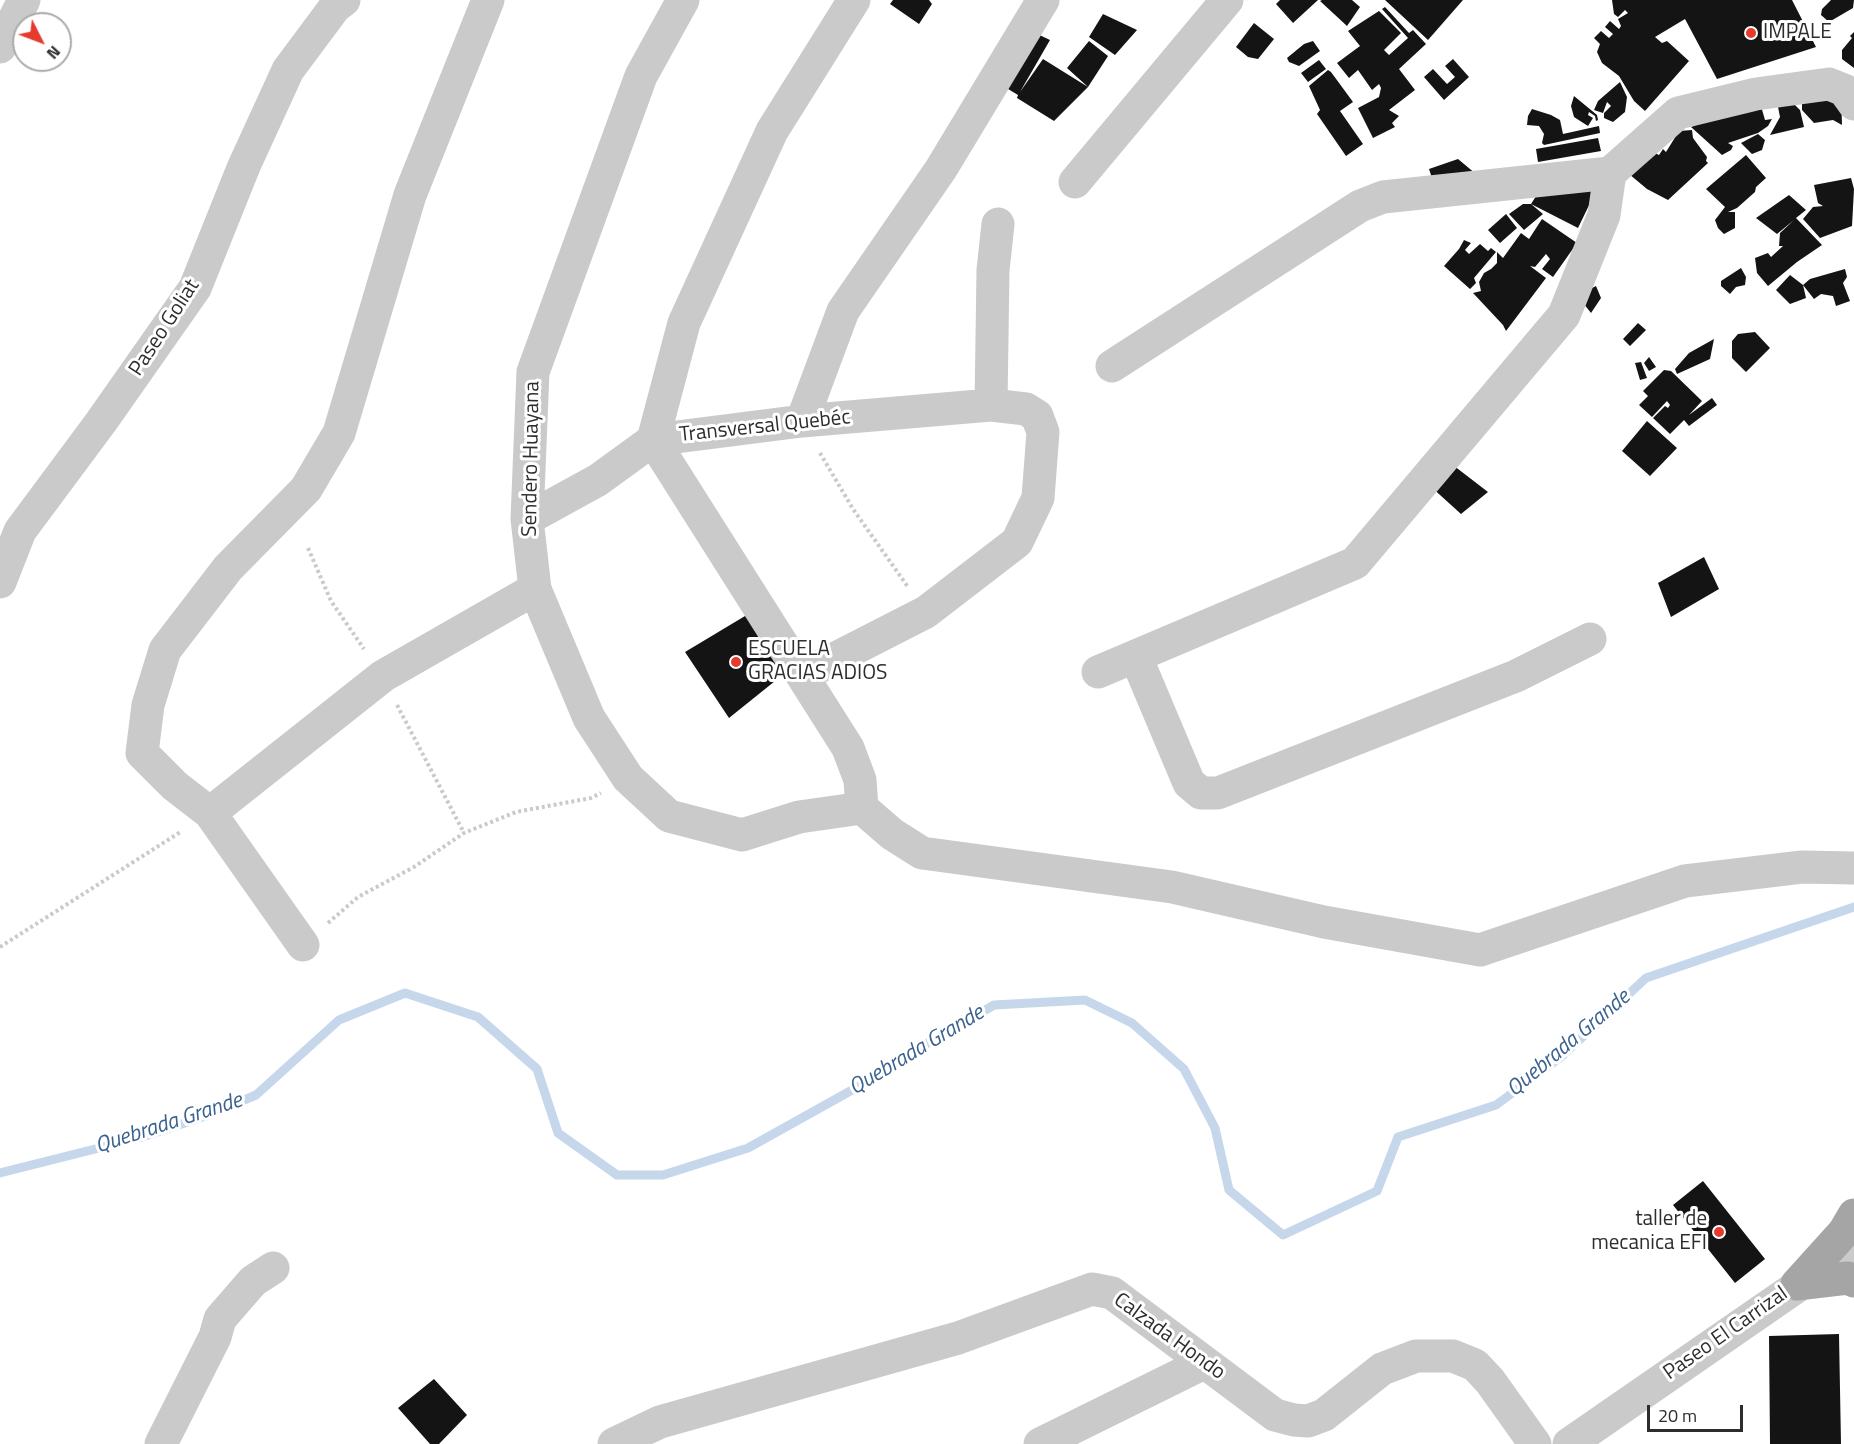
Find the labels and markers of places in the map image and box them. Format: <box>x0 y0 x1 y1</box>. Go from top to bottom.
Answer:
place label: IMPALE <box>1763 20 1832 46</box>
marker: IMPALE <box>1744 26 1758 40</box>
place label: ESCUELA GRACIAS ADIOS <box>748 637 887 687</box>
marker: ESCUELA GRACIAS ADIOS <box>729 655 743 669</box>
place label: taller de mecanica EFI <box>1591 1207 1707 1257</box>
marker: taller de mecanica EFI <box>1712 1225 1726 1239</box>

